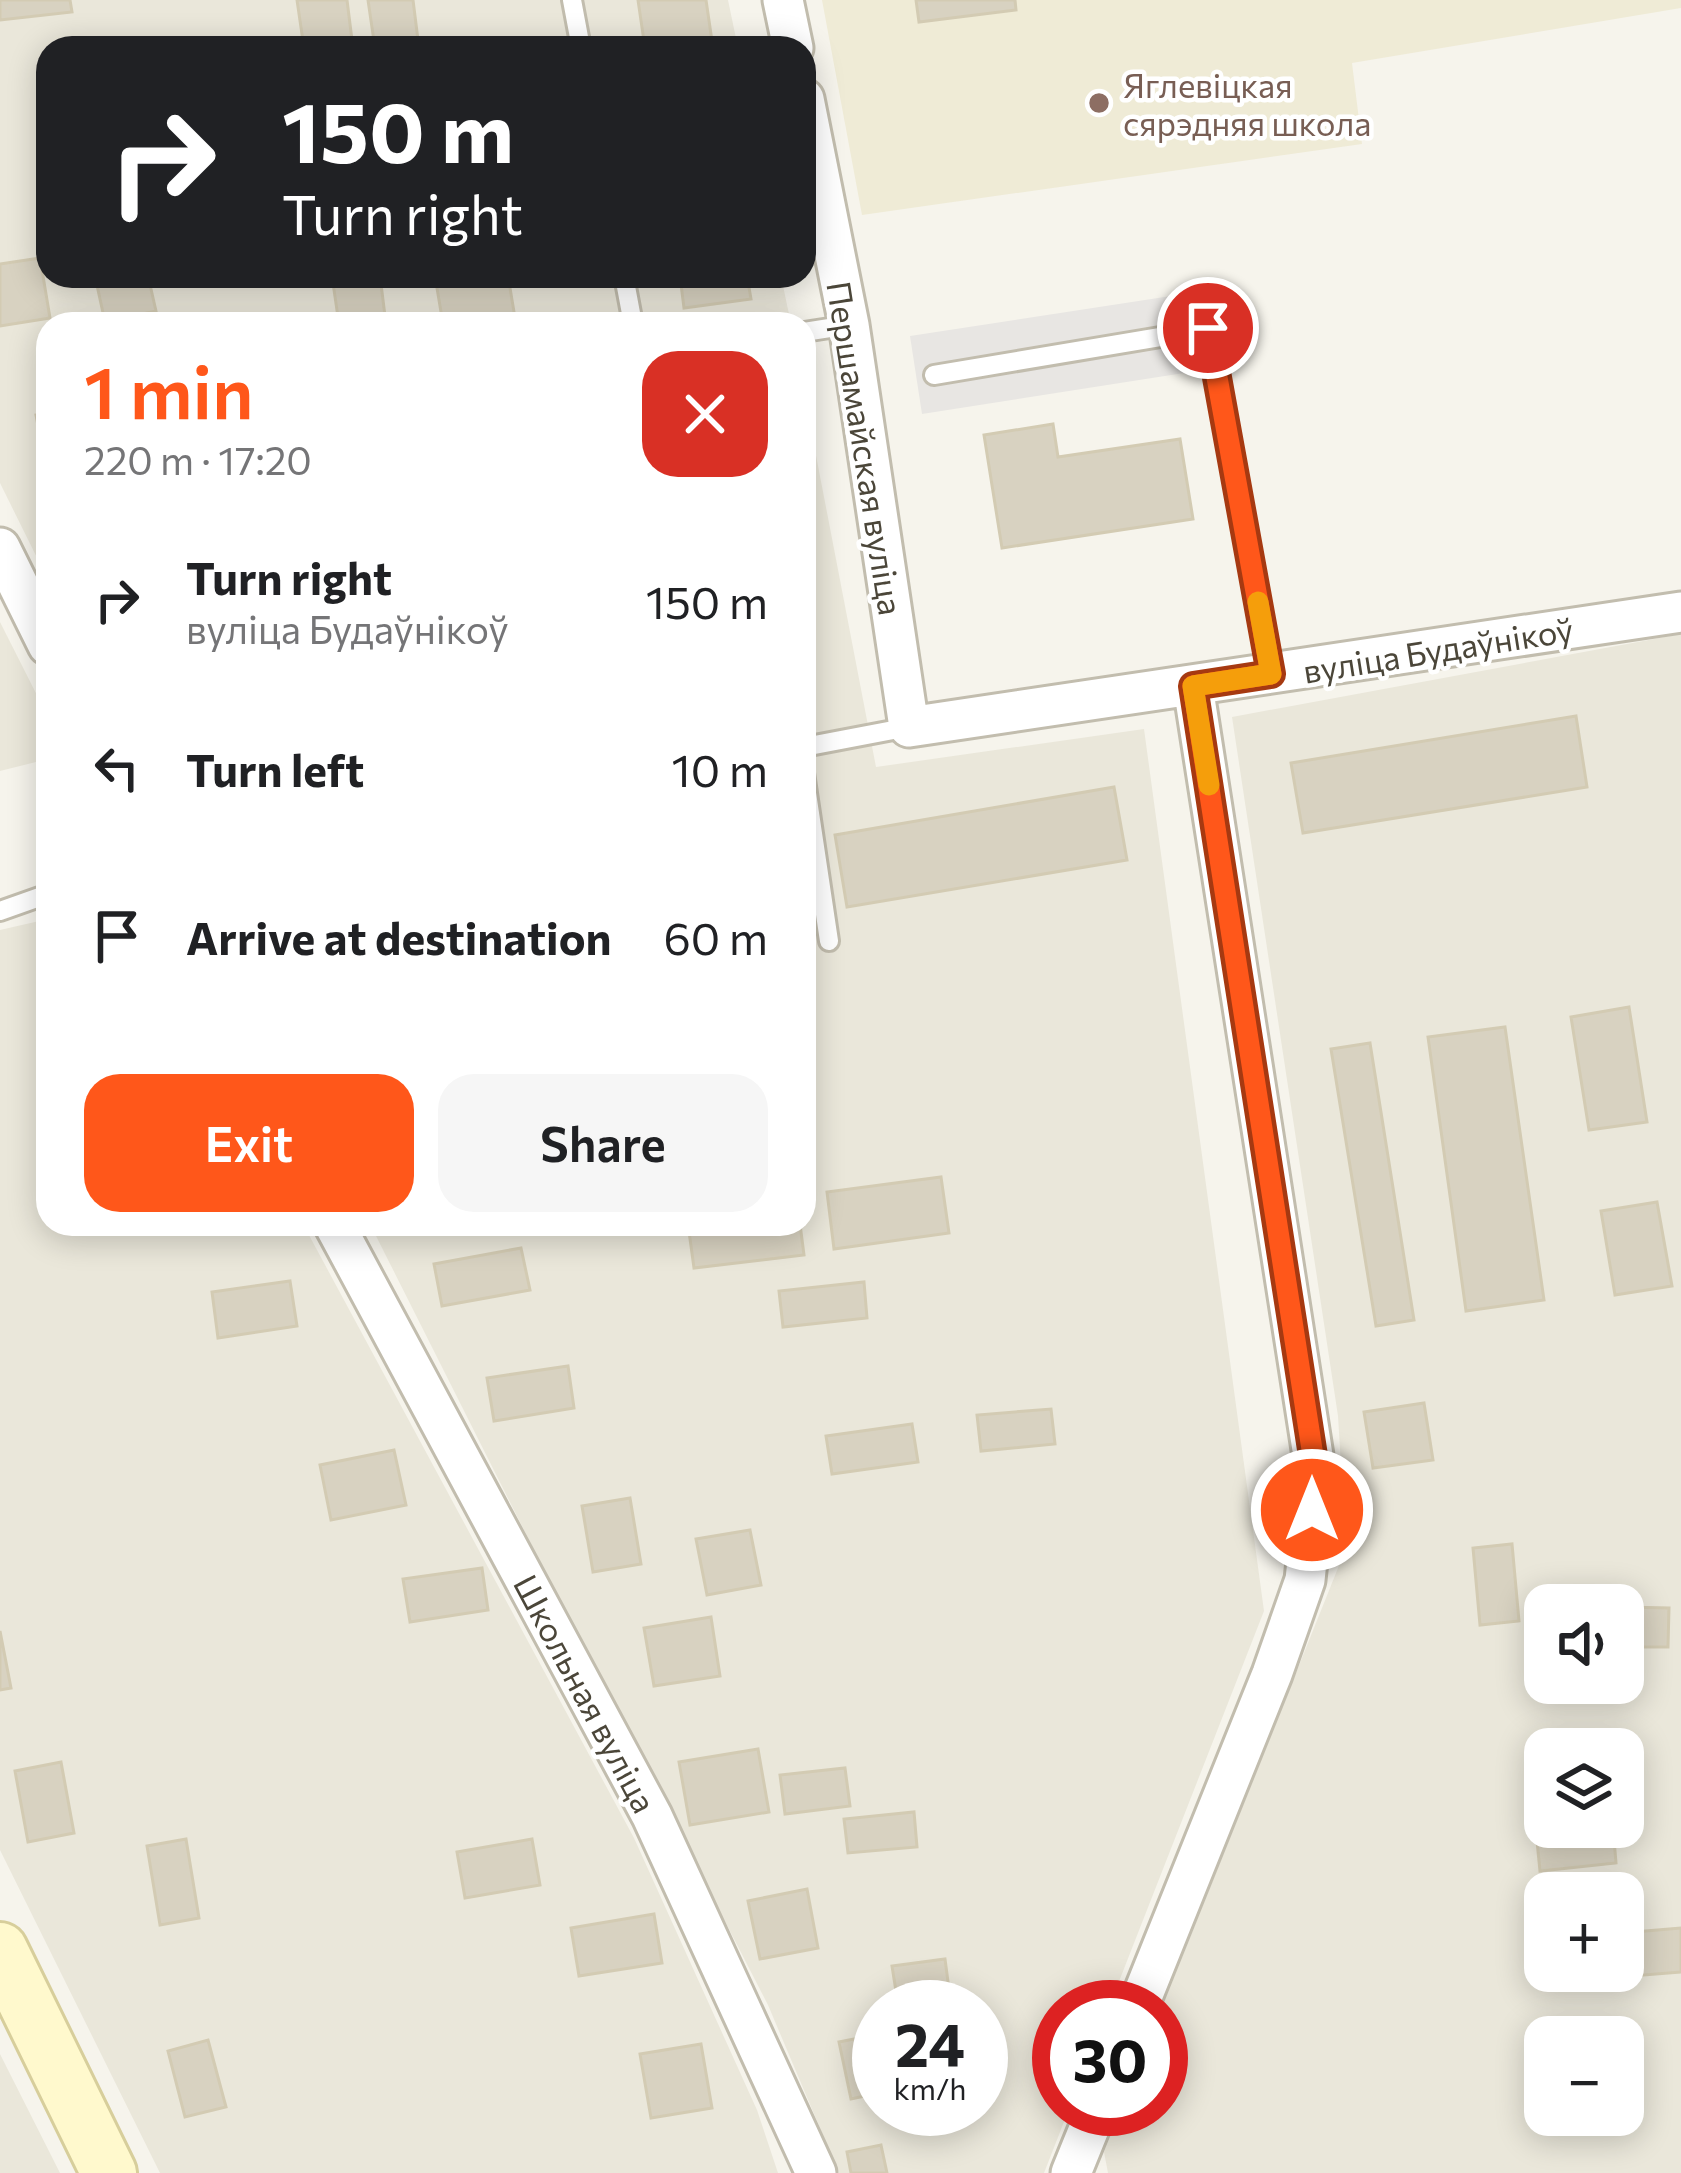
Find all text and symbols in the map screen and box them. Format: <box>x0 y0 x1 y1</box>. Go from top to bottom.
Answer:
place label: Яглевіцкая сярэдняя школа <box>1123 64 1371 143</box>
text: 150 m <box>282 78 514 180</box>
icon: right <box>84 84 240 240</box>
marker: Яглевіцкая сярэдняя школа <box>1086 90 1112 116</box>
text: Turn right <box>282 180 523 246</box>
pin <box>1157 277 1259 379</box>
street label: Першамайская вуліца <box>819 278 913 618</box>
icon: arrive <box>1175 295 1241 361</box>
text: 1 min <box>84 346 254 434</box>
button: close <box>642 351 768 477</box>
text: 220 m · 17:20 <box>84 435 312 483</box>
text: Turn right <box>186 549 392 604</box>
icon: right <box>84 567 150 633</box>
text: 150 m <box>646 573 768 628</box>
text: вуліца Будаўнікоў <box>186 604 509 652</box>
street label: вуліца Будаўнікоў <box>1300 607 1576 691</box>
icon: left <box>84 735 150 801</box>
text: Turn left <box>186 741 364 796</box>
text: 10 m <box>672 741 768 796</box>
icon: arrive <box>84 903 150 969</box>
text: Arrive at destination <box>186 909 612 964</box>
text: 60 m <box>663 909 768 964</box>
button: Exit <box>84 1074 414 1212</box>
button: Share <box>438 1074 768 1212</box>
position arrow <box>1249 1447 1375 1573</box>
street label: Школьная вуліца <box>506 1567 666 1819</box>
map controls <box>1524 1584 1644 2136</box>
button: sound <box>1524 1584 1644 1704</box>
button: layers <box>1524 1728 1644 1848</box>
button: + <box>1524 1872 1644 1992</box>
speed limit sign: 30 <box>1032 1980 1188 2136</box>
text: 24 <box>895 2006 965 2079</box>
button: − <box>1524 2016 1644 2136</box>
text: km/h <box>894 2069 966 2106</box>

